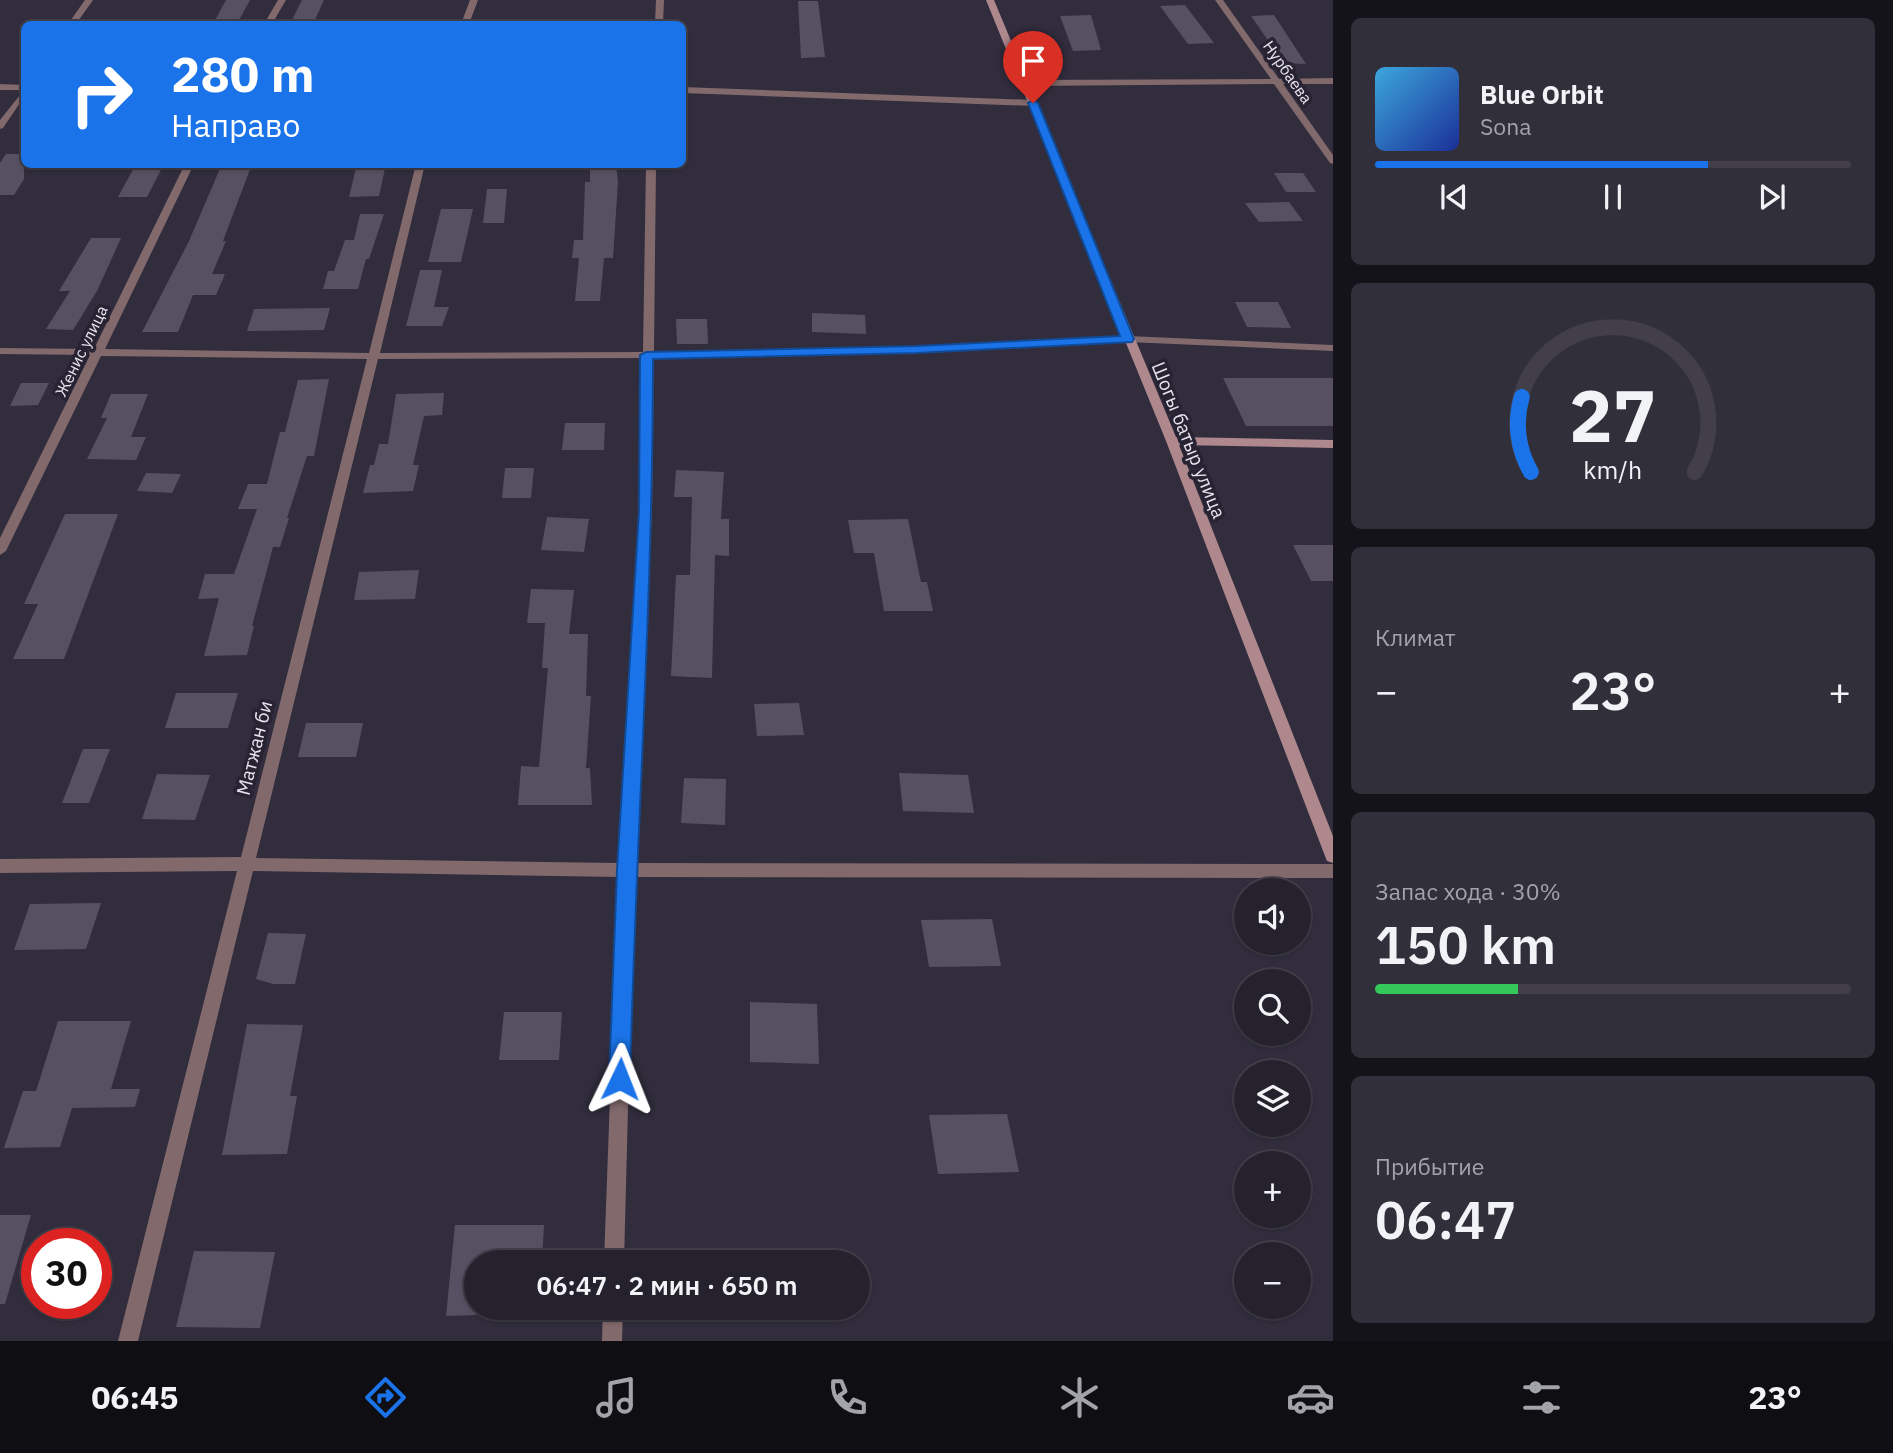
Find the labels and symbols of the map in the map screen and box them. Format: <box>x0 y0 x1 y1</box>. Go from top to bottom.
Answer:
pin <box>1003 31 1063 103</box>
street label: Нурбаева <box>1259 37 1317 108</box>
street label: Женис улица <box>50 302 112 400</box>
street label: Шогы батыр улица <box>1147 358 1231 522</box>
street label: Матжан би <box>231 698 277 798</box>
position arrow <box>583 1042 657 1116</box>
speed limit sign: 30 <box>21 1228 112 1319</box>

